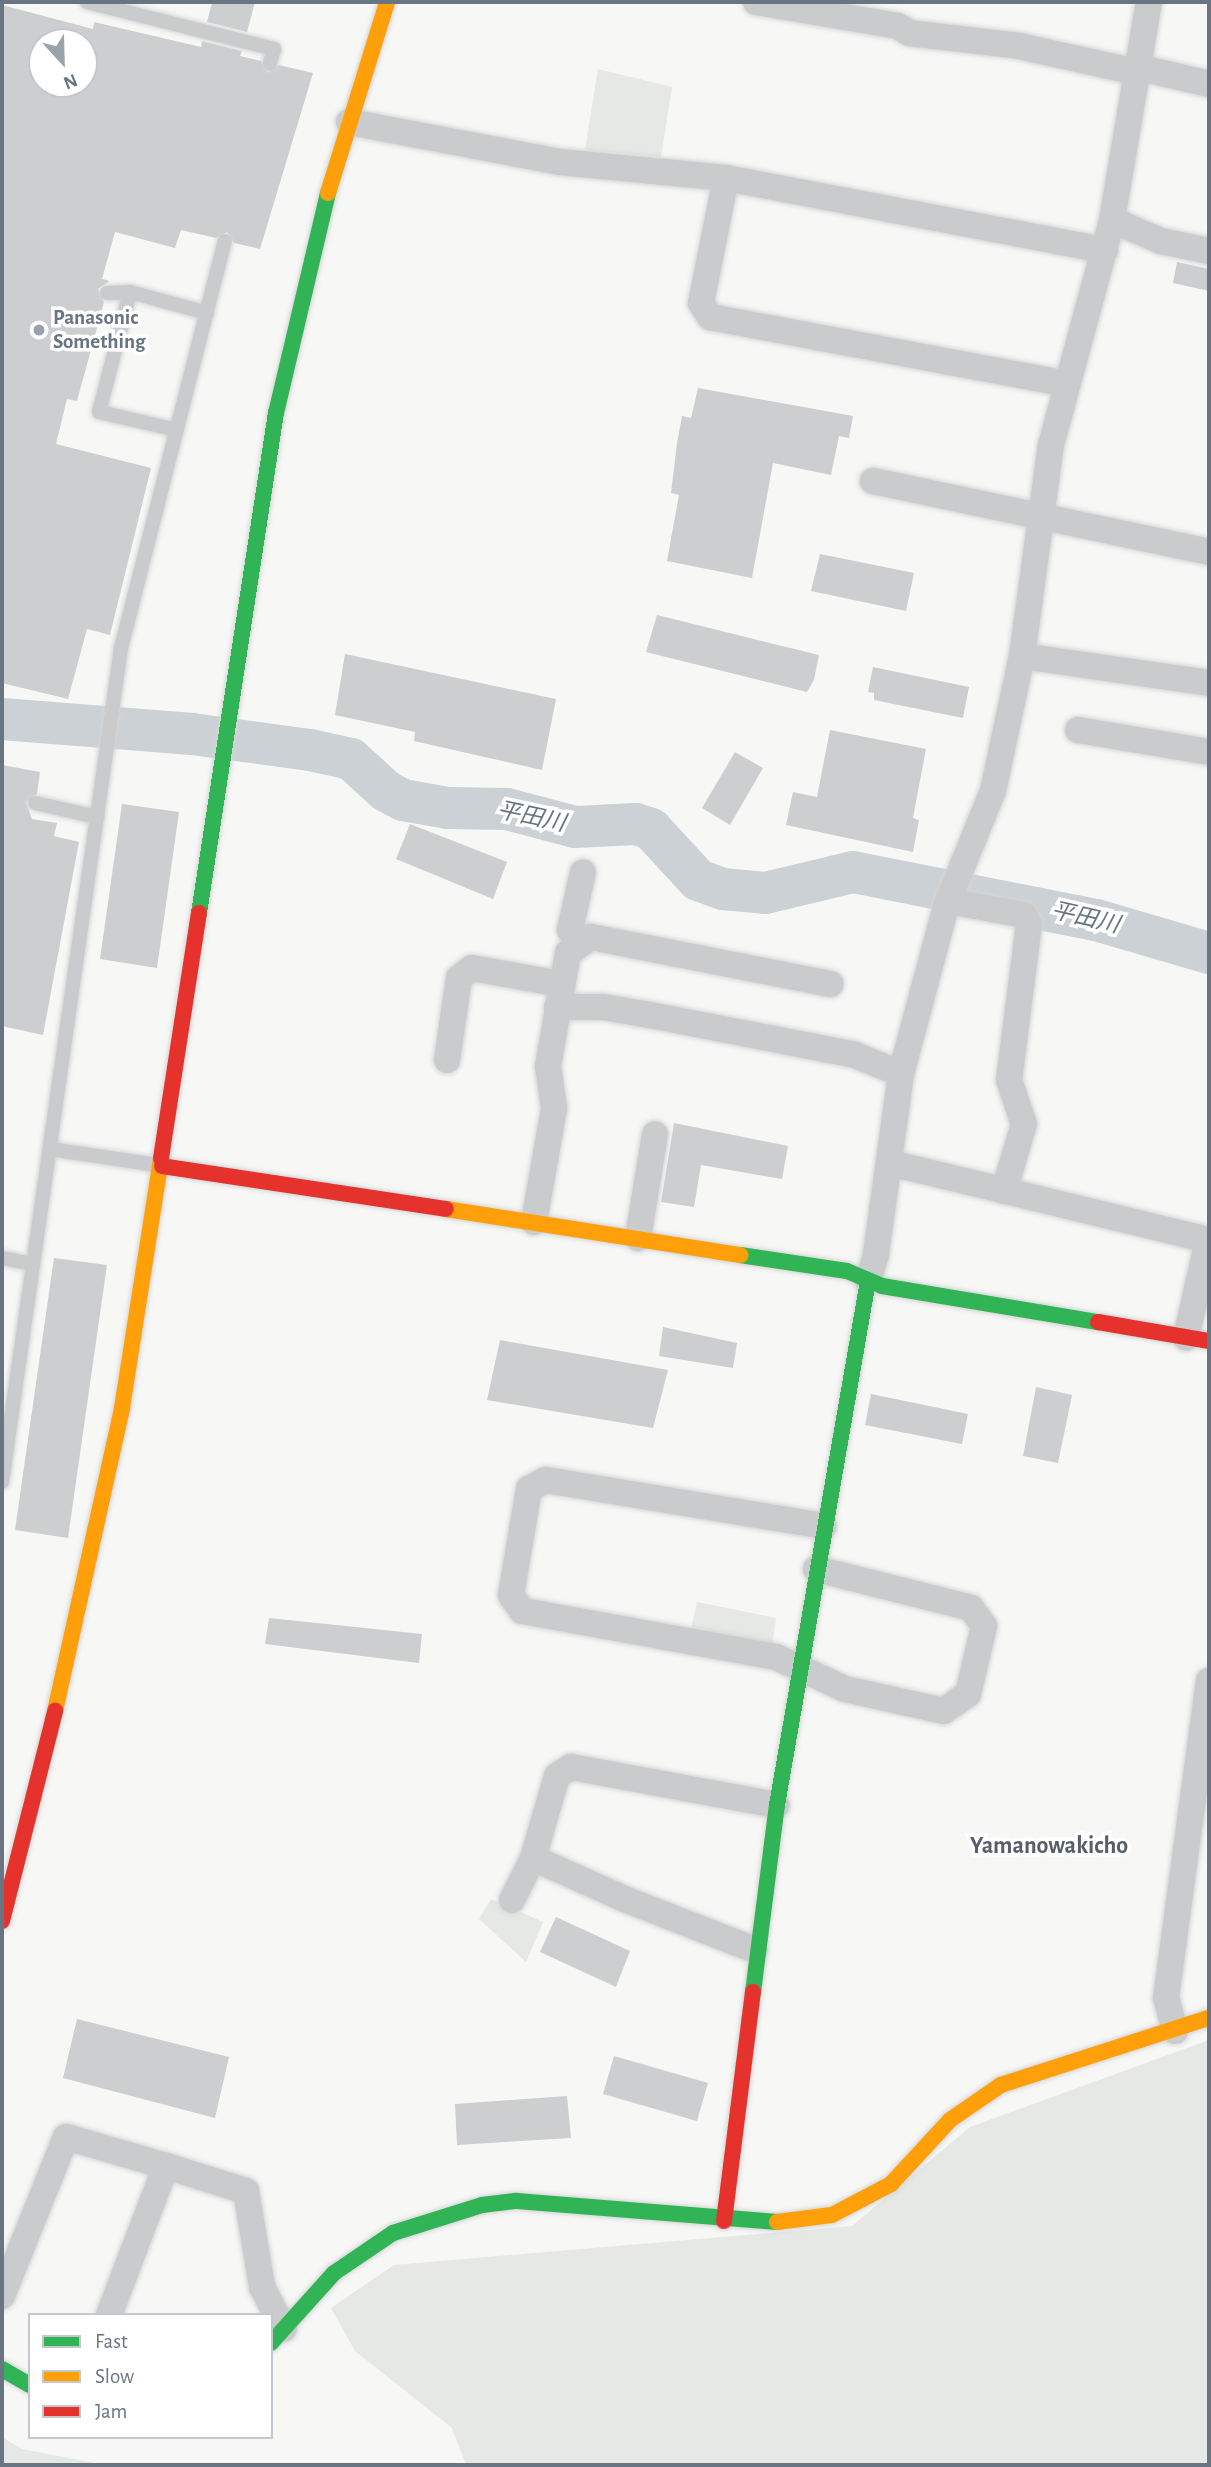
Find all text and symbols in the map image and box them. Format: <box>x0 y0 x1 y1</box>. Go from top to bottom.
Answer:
north arrow <box>28 28 98 98</box>
text: N <box>61 70 80 92</box>
place label: Panasonic Something <box>53 305 146 355</box>
marker: Panasonic Something <box>31 322 47 338</box>
water label: 平田川 <box>494 797 568 839</box>
water label: 平田川 <box>1048 898 1122 940</box>
district label: Yamanowakicho <box>970 1833 1128 1861</box>
legend <box>28 2313 273 2439</box>
text: Fast <box>95 2331 128 2352</box>
text: Slow <box>95 2366 134 2387</box>
text: Jam <box>95 2401 127 2422</box>

